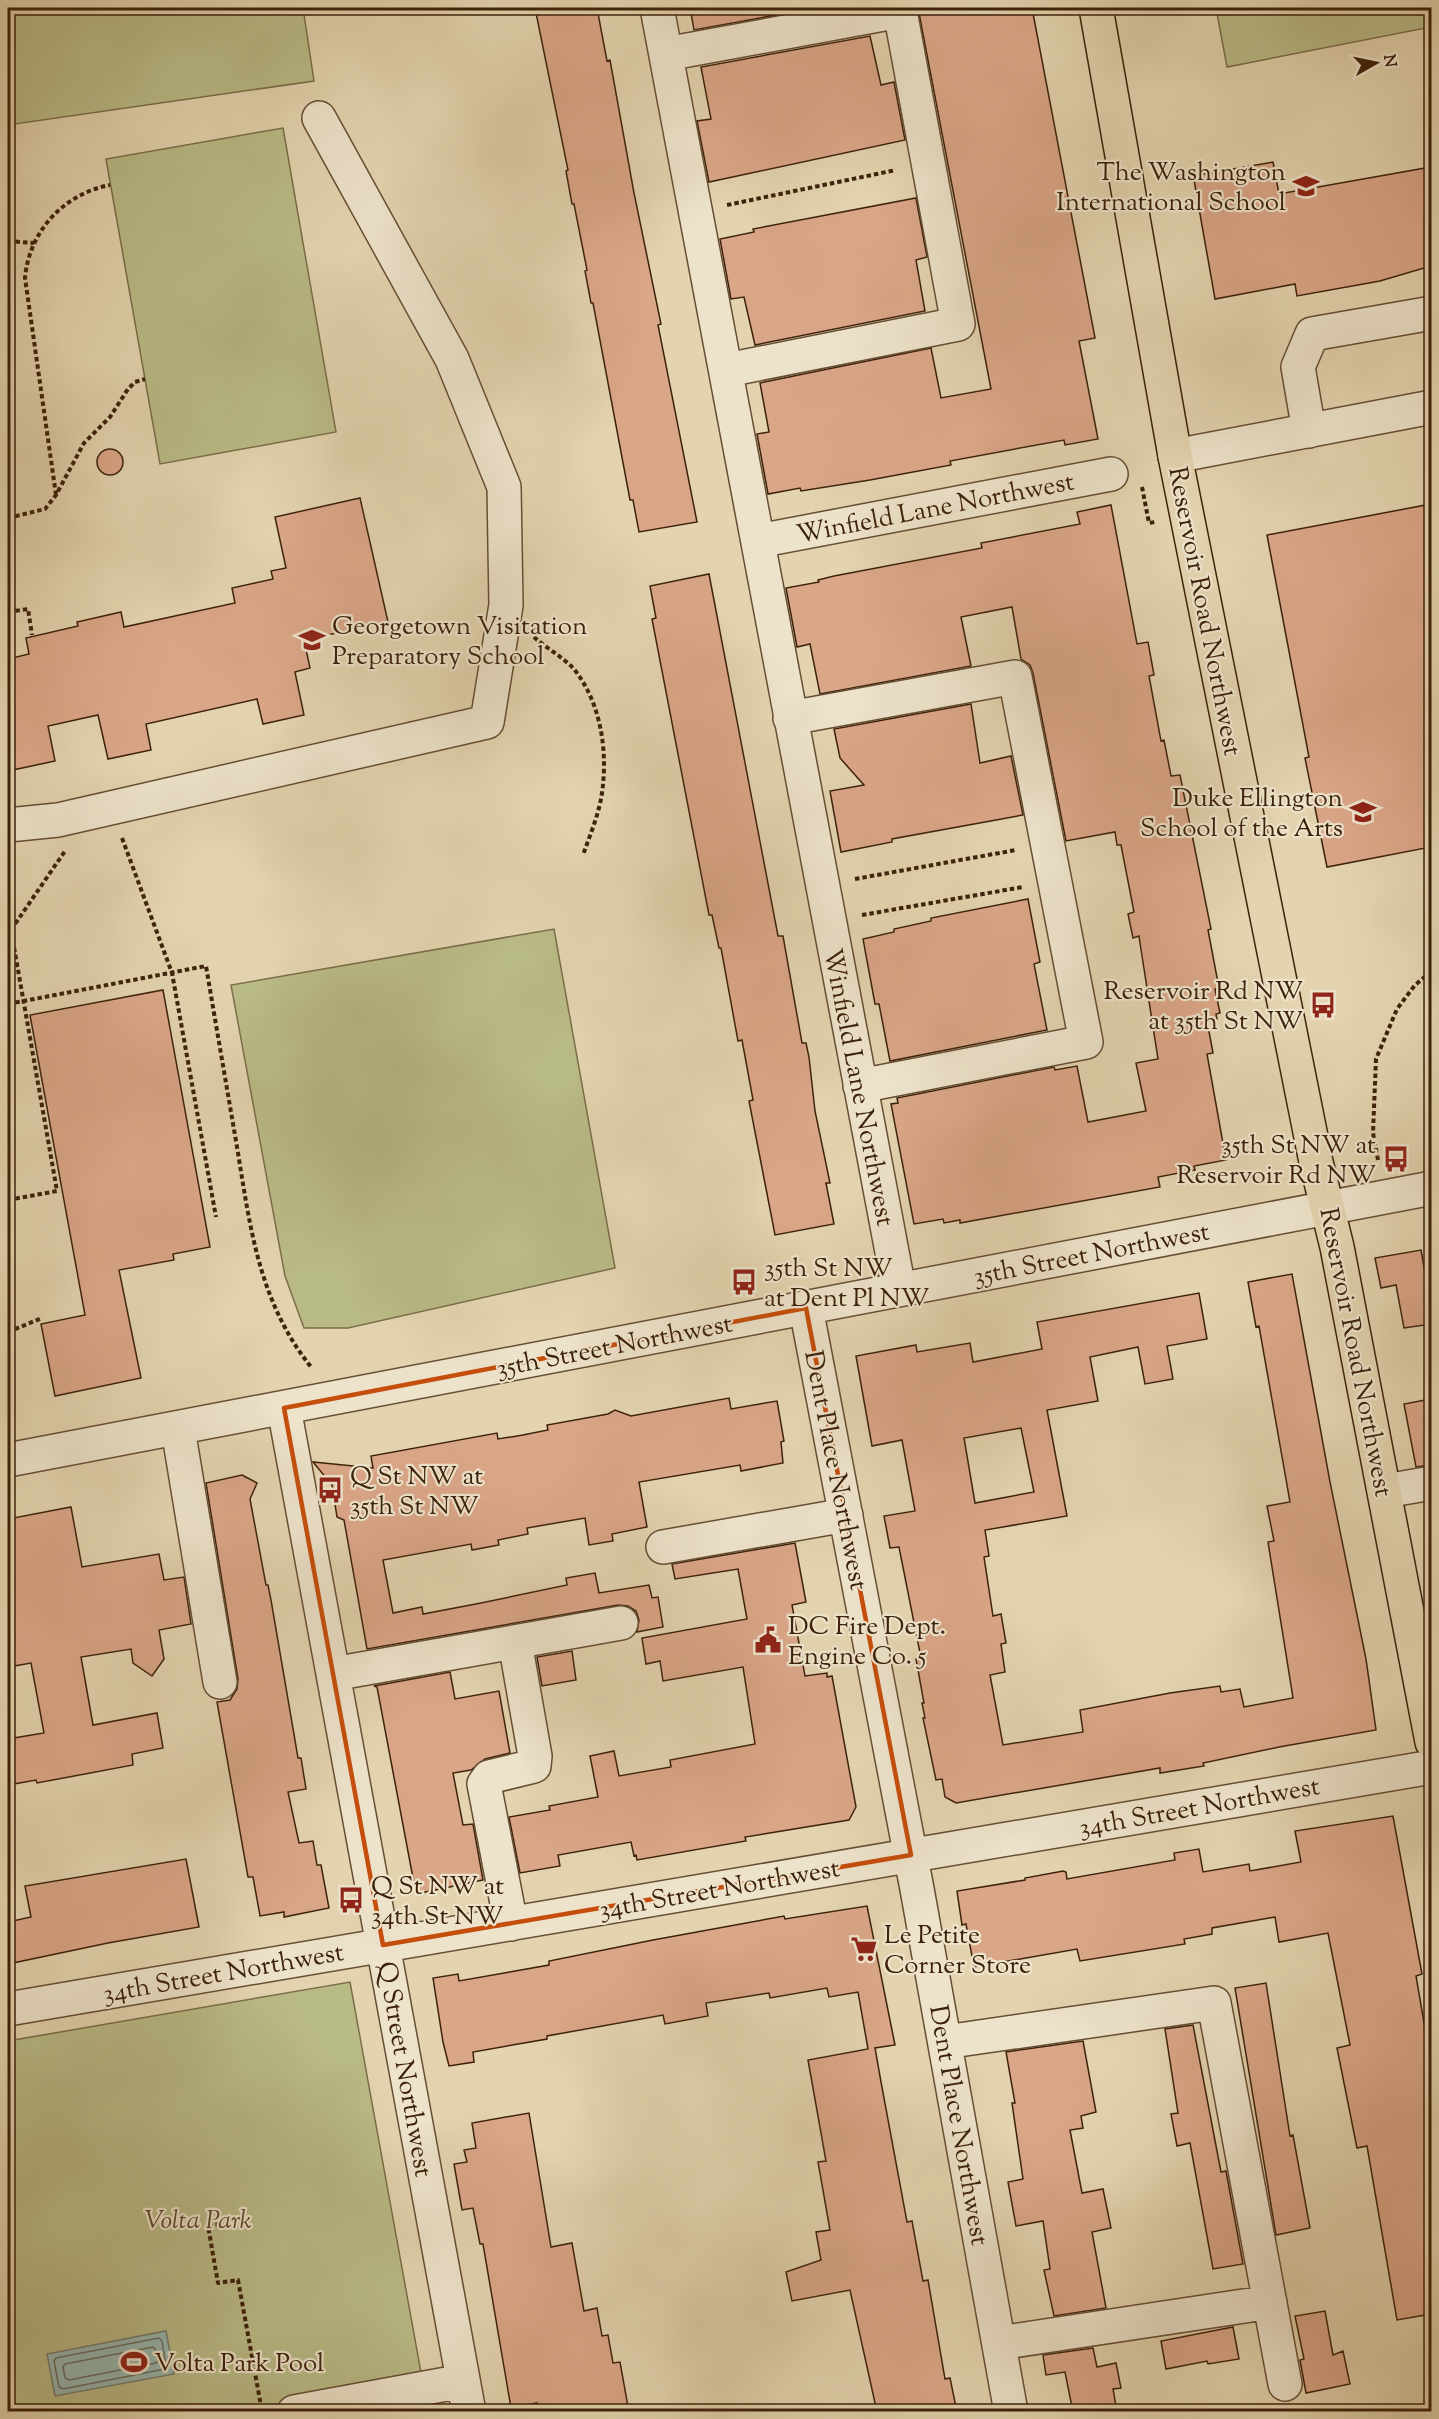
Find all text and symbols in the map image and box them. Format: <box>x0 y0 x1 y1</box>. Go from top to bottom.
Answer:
north arrow <box>1346 33 1406 93</box>
text: N <box>1376 53 1401 69</box>
place label: The Washington International School <box>1056 155 1286 222</box>
school or university icon: The Washington International School <box>1291 171 1321 201</box>
street label: Winfield Lane Northwest <box>794 464 1078 555</box>
street label: Reservoir Road Northwest <box>1157 464 1250 759</box>
place label: Georgetown Visitation Preparatory School <box>332 609 587 676</box>
school or university icon: Georgetown Visitation Preparatory School <box>297 625 327 655</box>
place label: Duke Ellington School of the Arts <box>1140 781 1343 848</box>
school or university icon: Duke Ellington School of the Arts <box>1348 797 1378 827</box>
street label: Winfield Lane Northwest <box>812 946 903 1230</box>
place label: Reservoir Rd NW at 35th St NW <box>1104 974 1303 1041</box>
bus stop icon: Reservoir Rd NW at 35th St NW <box>1308 990 1338 1020</box>
place label: 35th St NW at Reservoir Rd NW <box>1177 1128 1376 1195</box>
bus stop icon: 35th St NW at Reservoir Rd NW <box>1381 1144 1411 1174</box>
street label: Reservoir Road Northwest <box>1308 1205 1401 1500</box>
street label: 35th Street Northwest <box>970 1214 1213 1297</box>
place label: 35th St NW at Dent Pl NW <box>764 1251 930 1318</box>
bus stop icon: 35th St NW at Dent Pl NW <box>729 1267 759 1297</box>
street label: 35th Street Northwest <box>493 1306 736 1389</box>
street label: Dent Place Northwest <box>793 1347 876 1594</box>
place label: Q St NW at 35th St NW <box>350 1459 483 1526</box>
bus stop icon: Q St NW at 35th St NW <box>315 1475 345 1505</box>
place label: DC Fire Dept. Engine Co. 5 <box>788 1609 946 1676</box>
public building icon: DC Fire Dept. Engine Co. 5 <box>753 1625 783 1655</box>
street label: 34th Street Northwest <box>1076 1769 1323 1848</box>
street label: 34th Street Northwest <box>596 1851 843 1930</box>
place label: Q St NW at 34th St NW <box>371 1869 504 1936</box>
bus stop icon: Q St NW at 34th St NW <box>336 1885 366 1915</box>
place label: Le Petite Corner Store <box>884 1918 1031 1985</box>
supermarket icon: Le Petite Corner Store <box>849 1934 879 1964</box>
street label: 34th Street Northwest <box>100 1935 347 2014</box>
street label: Q Street Northwest <box>366 1959 441 2180</box>
street label: Dent Place Northwest <box>918 2002 997 2249</box>
park label: Volta Park <box>144 2203 252 2240</box>
place label: Volta Park Pool <box>154 2346 324 2383</box>
sports icon: Volta Park Pool <box>119 2347 149 2377</box>

